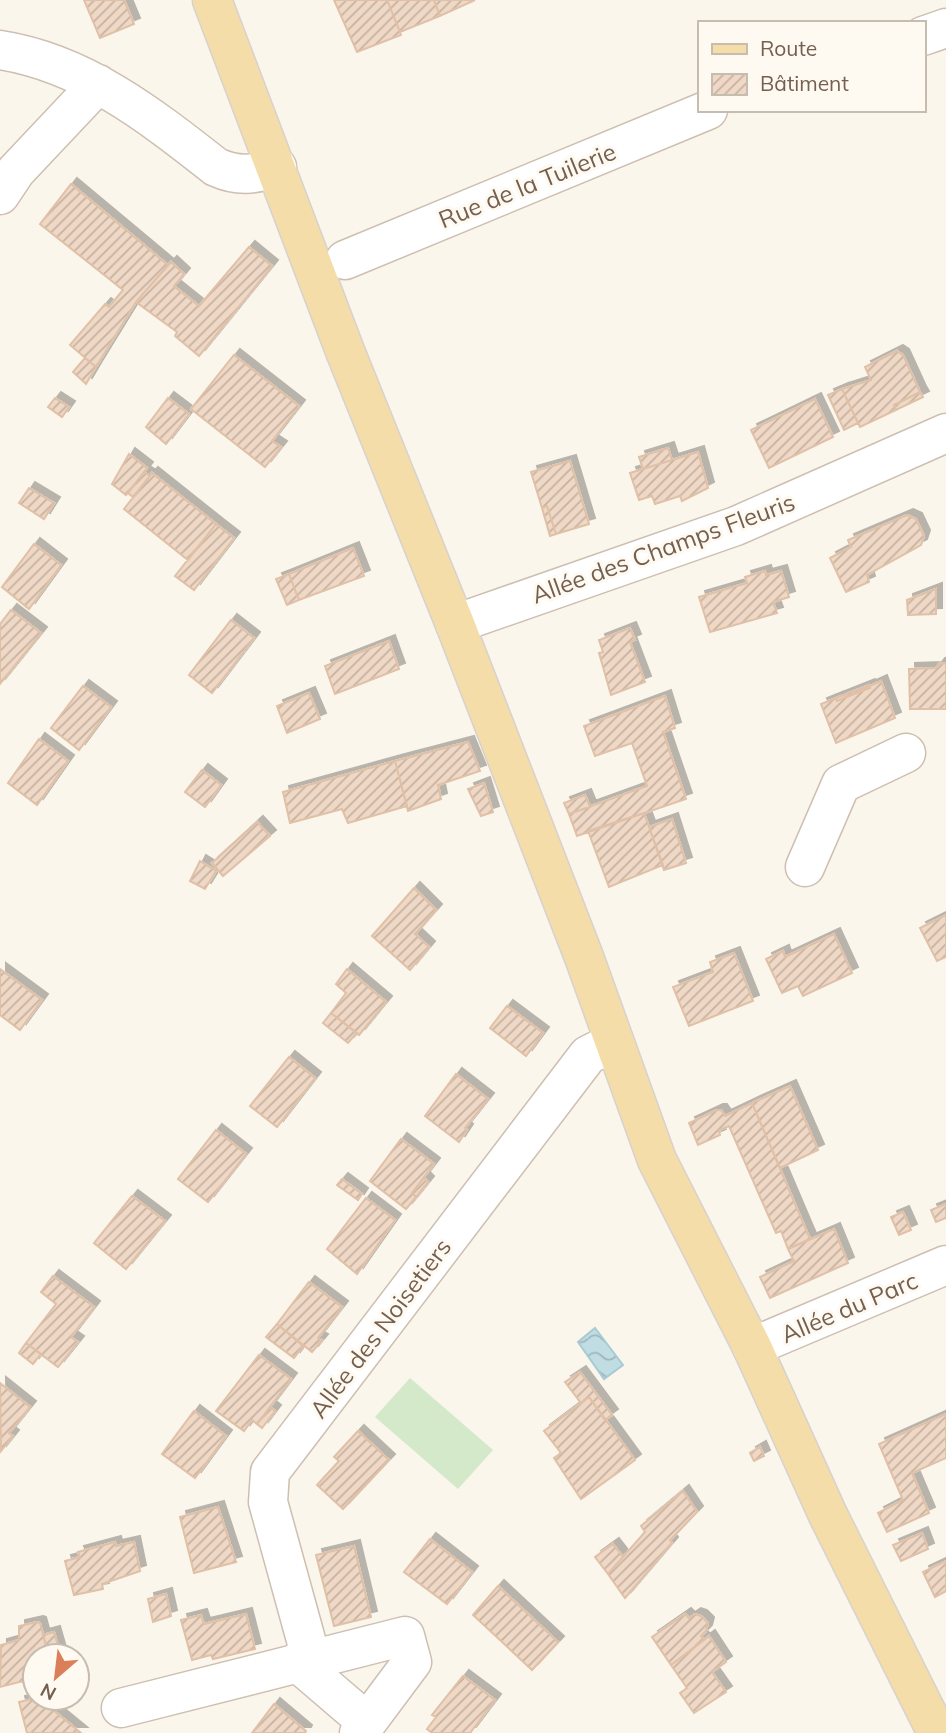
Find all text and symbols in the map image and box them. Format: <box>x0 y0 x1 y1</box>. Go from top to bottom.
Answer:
legend <box>698 21 925 112</box>
text: Route <box>760 35 817 61</box>
text: Bâtiment <box>760 70 849 96</box>
street label: Rue de la Tuilerie <box>434 136 620 234</box>
street label: Allée des Champs Fleuris <box>527 486 799 610</box>
street label: Allée des Noisetiers <box>303 1232 457 1424</box>
street label: Allée du Parc <box>776 1265 922 1349</box>
north arrow <box>21 1642 91 1712</box>
text: N <box>36 1678 60 1706</box>

